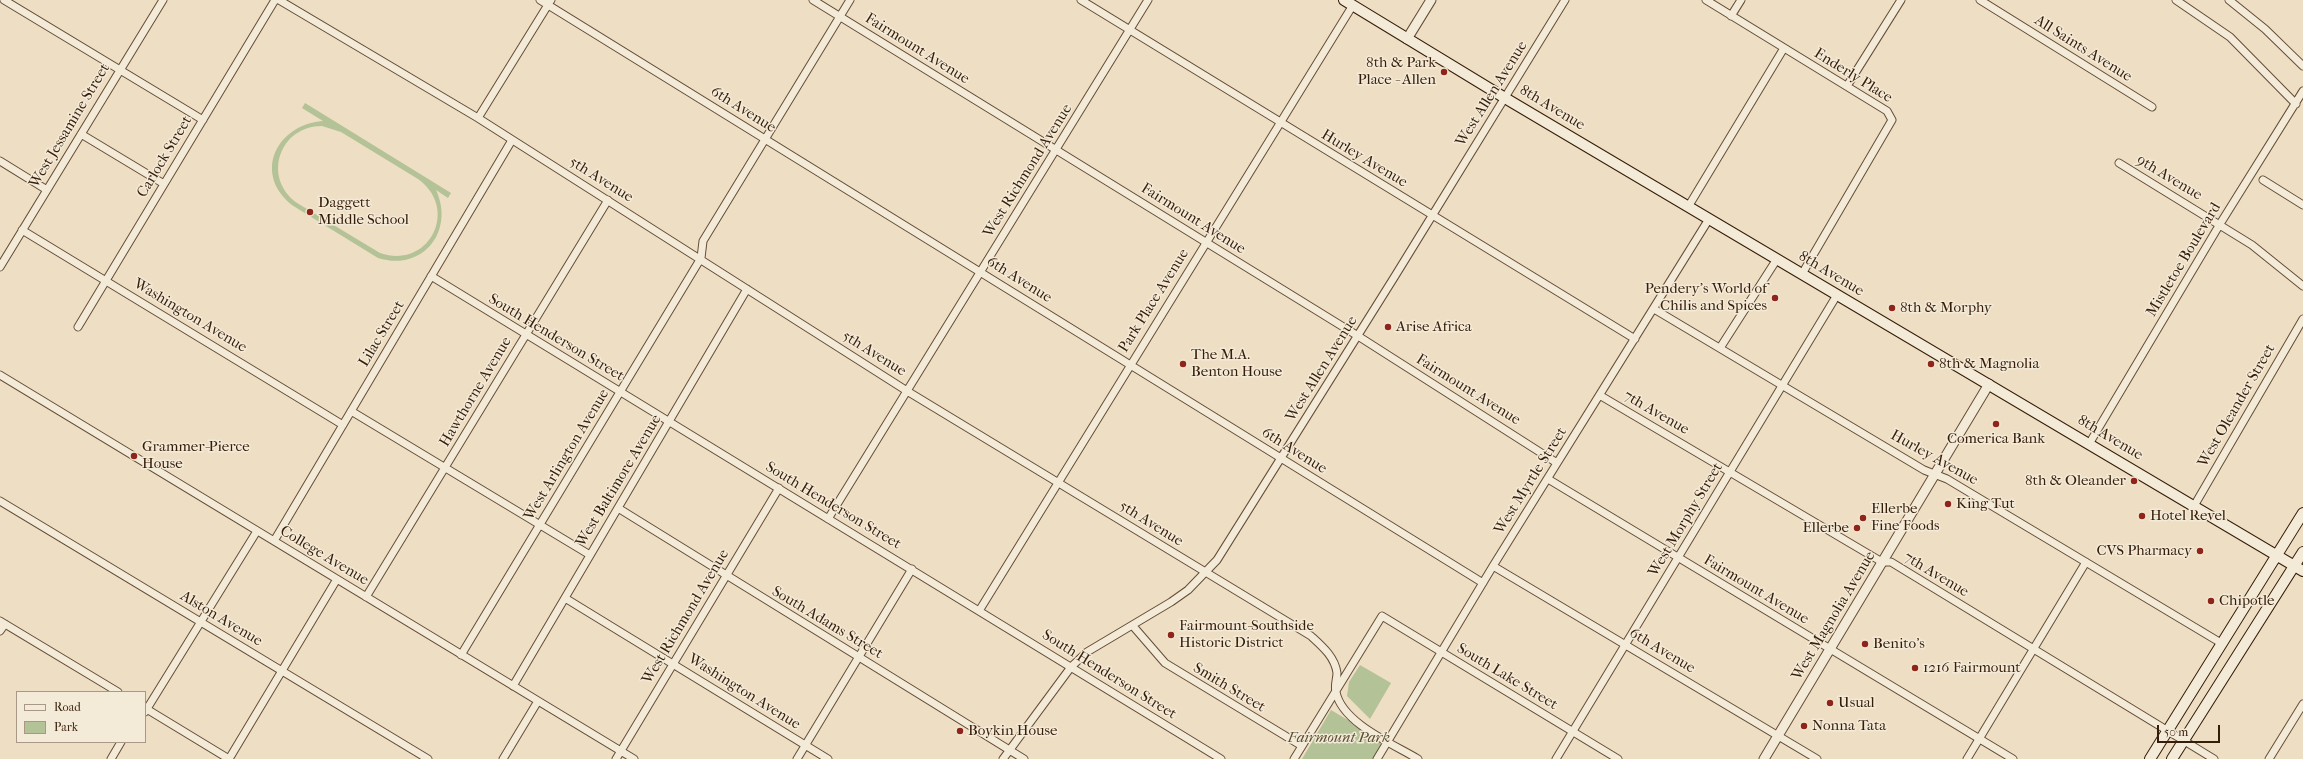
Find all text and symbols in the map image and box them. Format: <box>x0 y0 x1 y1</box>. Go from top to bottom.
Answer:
street label: Fairmount Avenue <box>861 10 973 88</box>
street label: All Saints Avenue <box>2031 12 2135 86</box>
street label: West Allen Avenue <box>1452 38 1532 150</box>
street label: Enderly Place <box>1811 45 1895 107</box>
place label: 8th & Park Place - Allen <box>1357 54 1436 89</box>
street label: West Jessamine Street <box>26 61 114 191</box>
marker: 8th & Park Place - Allen <box>1439 67 1449 77</box>
street label: 8th Avenue <box>1516 82 1588 134</box>
street label: 6th Avenue <box>707 83 779 137</box>
street label: West Richmond Avenue <box>980 101 1076 241</box>
street label: Carlock Street <box>134 113 196 201</box>
street label: Hurley Avenue <box>1318 126 1410 192</box>
street label: 9th Avenue <box>2133 151 2205 205</box>
street label: 5th Avenue <box>566 153 636 207</box>
street label: Fairmount Avenue <box>1137 180 1249 258</box>
place label: Daggett Middle School <box>318 194 409 229</box>
street label: Mistletoe Boulevard <box>2143 200 2225 320</box>
marker: Daggett Middle School <box>305 207 315 217</box>
street label: Park Place Avenue <box>1115 246 1193 356</box>
street label: 8th Avenue <box>1795 248 1867 300</box>
street label: 6th Avenue <box>983 253 1055 307</box>
street label: Washington Avenue <box>130 275 250 357</box>
place label: Pendery's World of Chilis and Spices <box>1645 280 1767 315</box>
street label: South Henderson Street <box>485 290 627 386</box>
marker: Pendery's World of Chilis and Spices <box>1770 293 1780 303</box>
street label: Lilac Street <box>355 298 409 370</box>
place label: 8th & Morphy <box>1900 299 1992 317</box>
marker: 8th & Morphy <box>1887 303 1897 313</box>
street label: West Allen Avenue <box>1282 313 1362 425</box>
place label: Arise Africa <box>1396 318 1472 336</box>
marker: Arise Africa <box>1383 322 1393 332</box>
street label: 5th Avenue <box>839 327 909 381</box>
street label: Hawthorne Avenue <box>436 334 516 450</box>
street label: West Oleander Street <box>2194 341 2280 471</box>
place label: The M.A. Benton House <box>1191 346 1282 381</box>
street label: Fairmount Avenue <box>1412 351 1524 429</box>
place label: 8th & Magnolia <box>1939 355 2039 373</box>
marker: The M.A. Benton House <box>1178 359 1188 369</box>
marker: 8th & Magnolia <box>1926 359 1936 369</box>
street label: West Arlington Avenue <box>521 386 613 524</box>
street label: 7th Avenue <box>1620 387 1692 439</box>
street label: West Baltimore Avenue <box>572 412 666 550</box>
street label: 8th Avenue <box>2074 412 2146 464</box>
marker: Comerica Bank <box>1991 419 2001 429</box>
street label: 6th Avenue <box>1258 424 1330 478</box>
street label: West Myrtle Street <box>1491 424 1571 538</box>
street label: Hurley Avenue <box>1887 427 1981 489</box>
place label: Comerica Bank <box>1947 430 2045 448</box>
place label: Grammer-Pierce House <box>142 438 250 473</box>
marker: Grammer-Pierce House <box>129 451 139 461</box>
street label: South Henderson Street <box>762 458 904 554</box>
street label: West Morphy Street <box>1645 460 1727 580</box>
place label: 8th & Oleander <box>2025 472 2126 490</box>
marker: 8th & Oleander <box>2129 476 2139 486</box>
place label: King Tut <box>1956 495 2015 513</box>
street label: 5th Avenue <box>1116 497 1186 551</box>
marker: King Tut <box>1943 499 1953 509</box>
place label: Ellerbe Fine Foods <box>1871 500 1940 535</box>
place label: Hotel Revel <box>2150 507 2226 525</box>
marker: Hotel Revel <box>2137 511 2147 521</box>
marker: Ellerbe Fine Foods <box>1858 513 1868 523</box>
place label: Ellerbe <box>1803 519 1849 537</box>
street label: College Avenue <box>276 522 372 590</box>
marker: Ellerbe <box>1852 523 1862 533</box>
place label: CVS Pharmacy <box>2096 542 2192 560</box>
street label: West Richmond Avenue <box>639 546 733 688</box>
marker: CVS Pharmacy <box>2195 546 2205 556</box>
street label: West Magnolia Avenue <box>1788 548 1880 684</box>
street label: 7th Avenue <box>1900 549 1972 601</box>
street label: Fairmount Avenue <box>1700 551 1812 629</box>
street label: South Adams Street <box>768 583 886 663</box>
street label: Alston Avenue <box>177 587 265 651</box>
place label: Chipotle <box>2219 592 2274 610</box>
marker: Chipotle <box>2206 596 2216 606</box>
place label: Fairmount-Southside Historic District <box>1179 617 1314 652</box>
street label: 6th Avenue <box>1626 624 1698 678</box>
street label: South Henderson Street <box>1039 626 1179 724</box>
marker: Fairmount-Southside Historic District <box>1166 630 1176 640</box>
place label: Benito's <box>1873 635 1925 653</box>
marker: Benito's <box>1860 639 1870 649</box>
street label: South Lake Street <box>1453 640 1561 714</box>
street label: Washington Avenue <box>684 650 804 734</box>
street label: Smith Street <box>1190 659 1268 717</box>
place label: 1216 Fairmount <box>1923 659 2021 677</box>
marker: 1216 Fairmount <box>1910 663 1920 673</box>
legend <box>16 691 146 743</box>
place label: Usual <box>1838 694 1875 712</box>
marker: Usual <box>1825 698 1835 708</box>
text: Road <box>54 700 81 714</box>
place label: Nonna Tata <box>1812 717 1886 735</box>
scale bar <box>2159 717 2222 743</box>
text: Park <box>54 720 78 734</box>
marker: Nonna Tata <box>1799 721 1809 731</box>
place label: Boykin House <box>968 722 1057 740</box>
text: 50 m <box>2164 725 2188 739</box>
marker: Boykin House <box>955 726 965 736</box>
park label: Fairmount Park <box>1288 729 1390 747</box>

